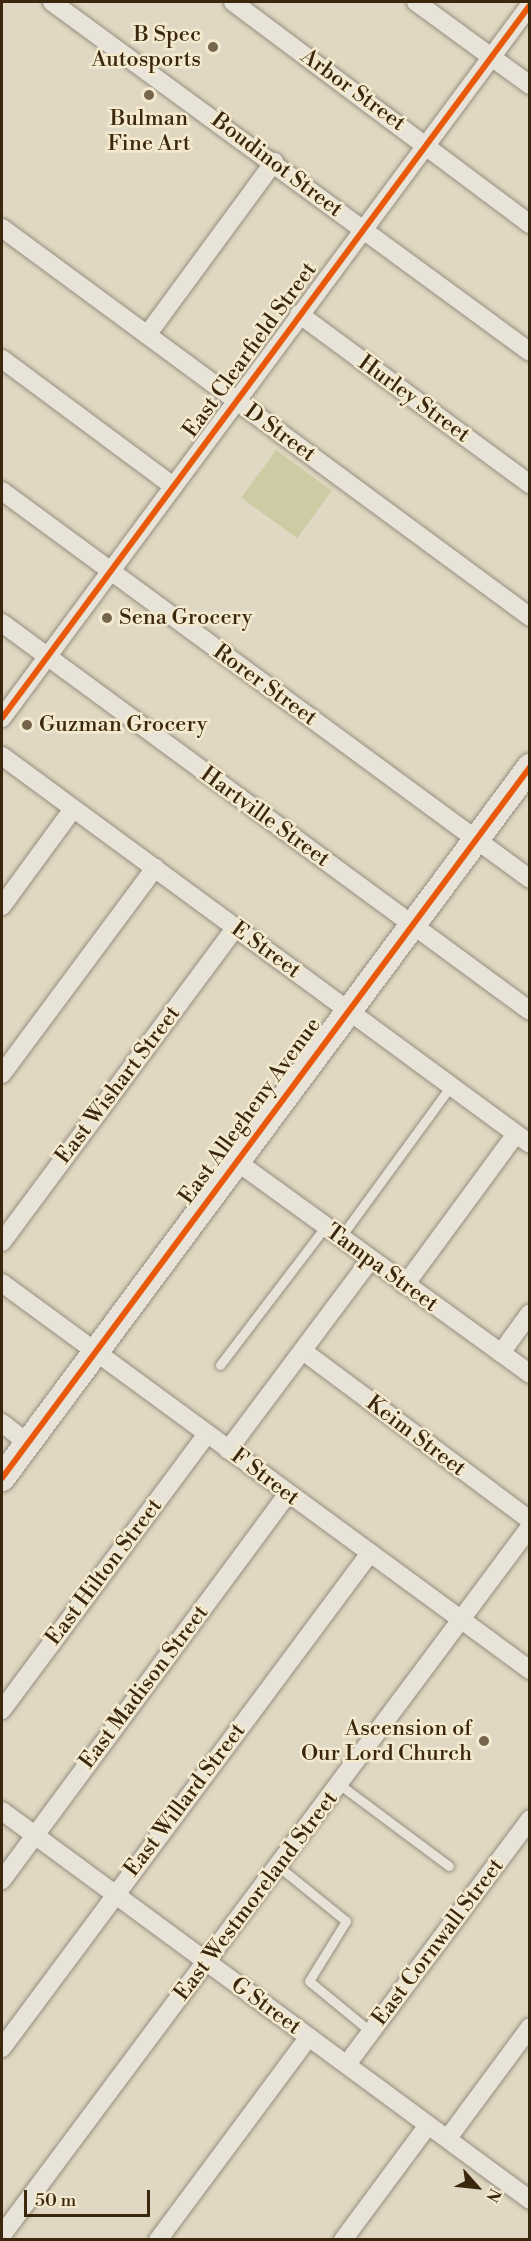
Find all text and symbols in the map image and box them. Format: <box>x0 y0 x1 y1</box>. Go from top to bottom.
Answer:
place label: B Spec Autosports <box>91 21 201 72</box>
marker: B Spec Autosports <box>206 40 220 54</box>
street label: Arbor Street <box>295 43 411 137</box>
marker: Bulman Fine Art <box>142 88 156 102</box>
place label: Bulman Fine Art <box>107 105 191 156</box>
street label: Boudinot Street <box>206 107 348 223</box>
street label: East Clearfield Street <box>178 257 322 443</box>
street label: Hurley Street <box>353 350 475 448</box>
street label: D Street <box>239 398 321 468</box>
place label: Sena Grocery <box>119 605 253 631</box>
marker: Sena Grocery <box>100 611 114 625</box>
street label: Rorer Street <box>208 639 322 731</box>
place label: Guzman Grocery <box>39 712 207 738</box>
marker: Guzman Grocery <box>20 718 34 732</box>
street label: Hartville Street <box>195 761 335 873</box>
street label: E Street <box>226 916 306 984</box>
street label: East Wishart Street <box>50 1001 186 1169</box>
street label: East Allegheny Avenue <box>173 1013 327 1209</box>
street label: Tampa Street <box>321 1218 443 1318</box>
street label: Keim Street <box>361 1390 471 1482</box>
street label: F Street <box>226 1443 304 1511</box>
street label: East Hilton Street <box>40 1493 168 1651</box>
street label: East Madison Street <box>74 1600 214 1774</box>
place label: Ascension of Our Lord Church <box>301 1715 472 1766</box>
street label: East Willard Street <box>119 1718 251 1882</box>
marker: Ascension of Our Lord Church <box>477 1734 491 1748</box>
street label: East Westmoreland Street <box>169 1786 343 2006</box>
street label: East Cornwall Street <box>366 1853 510 2031</box>
street label: G Street <box>226 1972 306 2040</box>
north arrow <box>447 2157 507 2217</box>
scale bar <box>27 2178 153 2216</box>
text: N <box>481 2185 505 2205</box>
text: 50 m <box>35 2189 76 2212</box>

